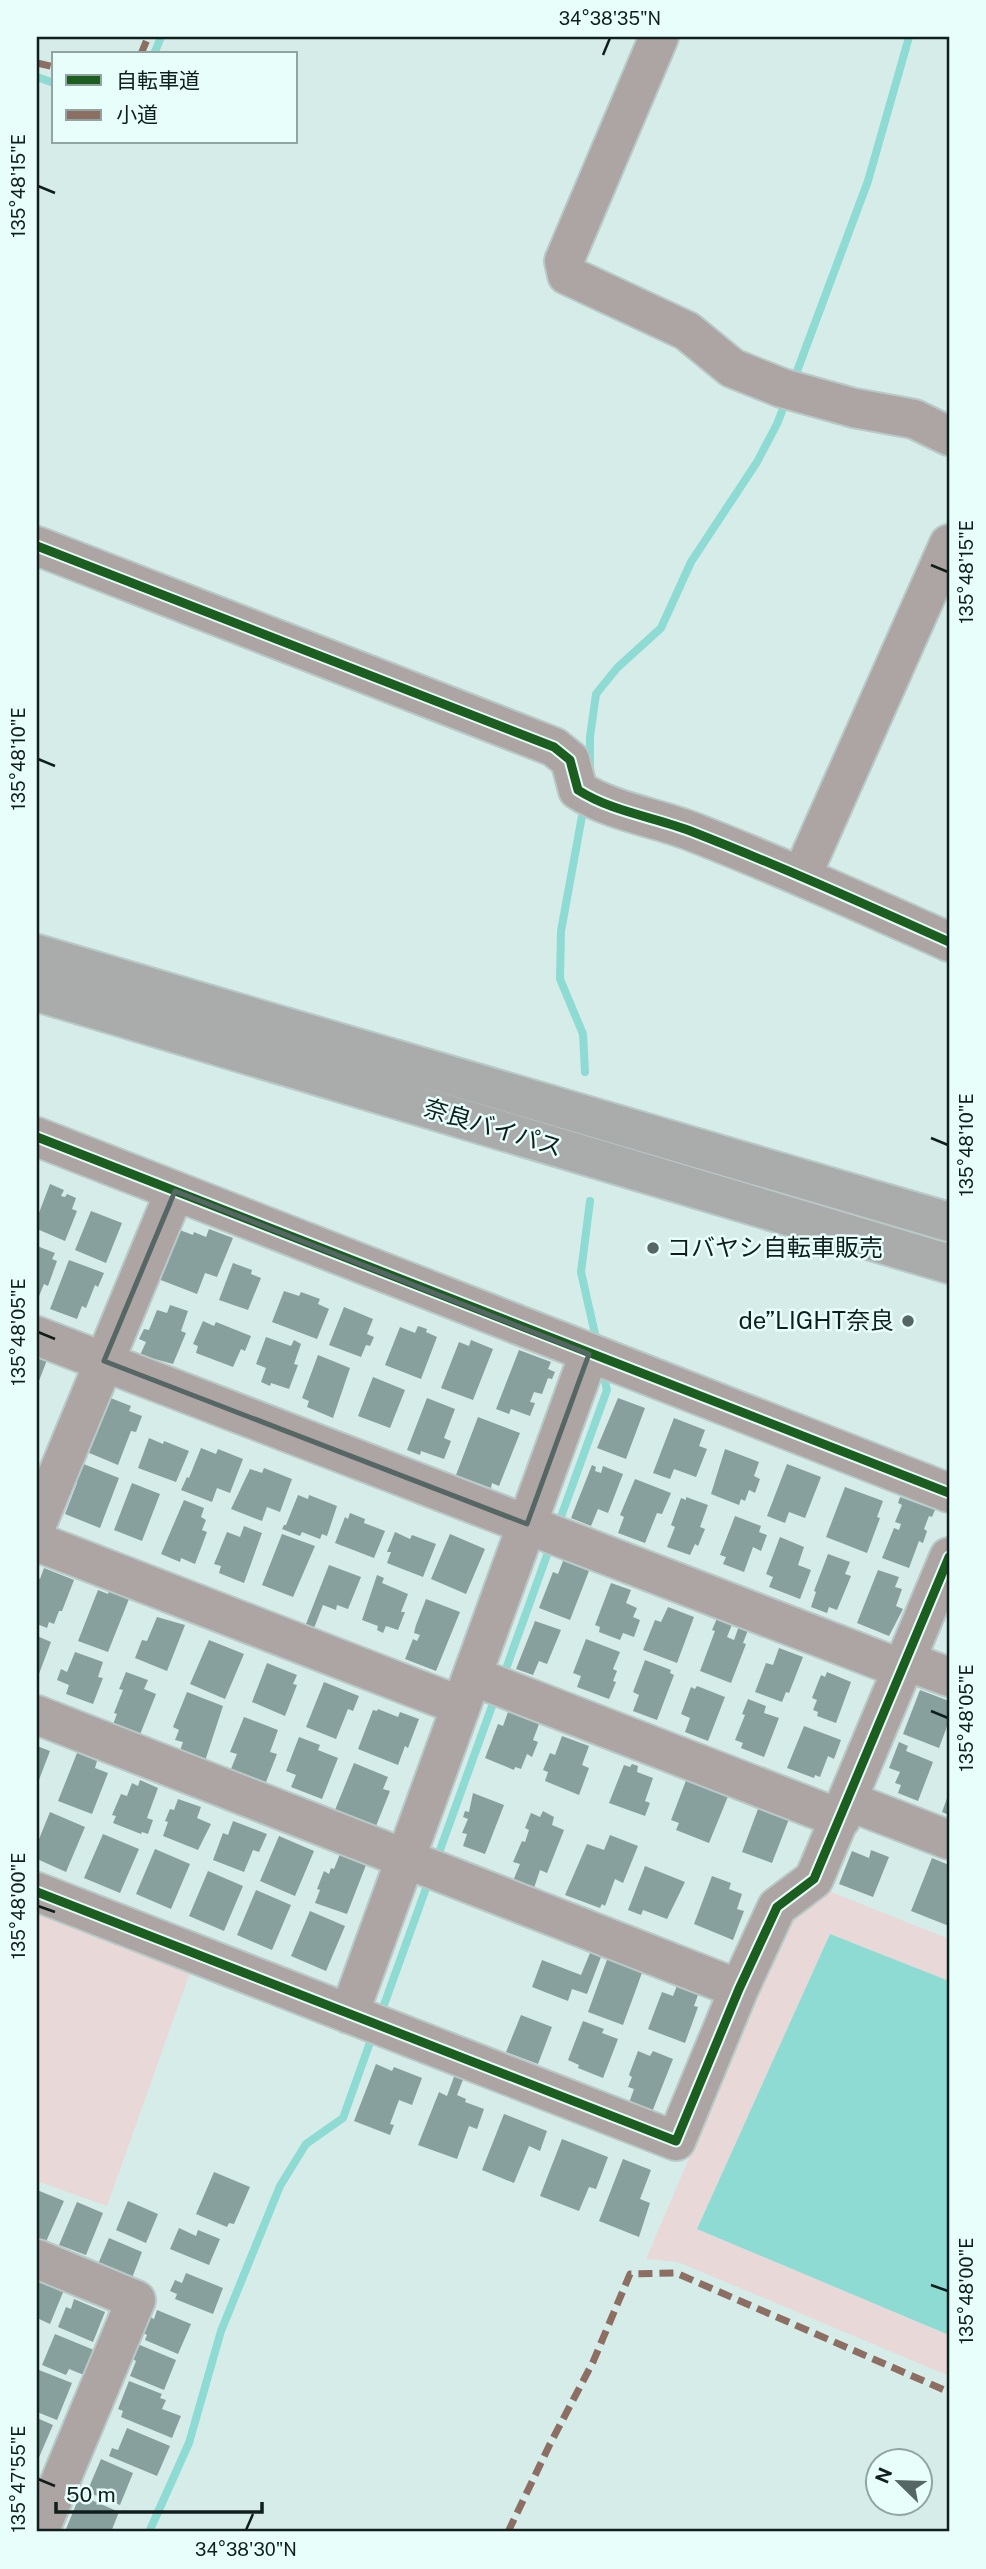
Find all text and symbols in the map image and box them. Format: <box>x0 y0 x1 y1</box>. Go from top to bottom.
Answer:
text: 34°38'35"N <box>559 8 661 29</box>
legend <box>52 52 298 144</box>
text: 自転車道 <box>116 68 200 93</box>
text: 小道 <box>116 102 158 127</box>
text: 135°48'15"E <box>8 134 29 238</box>
text: 135°48'15"E <box>956 520 977 624</box>
text: 135°48'10"E <box>8 707 29 811</box>
street label: 奈良バイパス <box>421 1093 566 1161</box>
text: 135°48'10"E <box>956 1093 977 1197</box>
place label: コバヤシ自転車販売 <box>667 1233 883 1261</box>
marker: コバヤシ自転車販売 <box>645 1240 661 1256</box>
text: 135°48'05"E <box>8 1278 29 1386</box>
place label: de”LIGHT奈良 <box>738 1306 894 1334</box>
marker: de”LIGHT奈良 <box>900 1313 916 1329</box>
text: 135°48'05"E <box>956 1664 977 1772</box>
text: 135°48'00"E <box>8 1853 29 1959</box>
text: 135°48'00"E <box>956 2238 977 2344</box>
text: 135°47'55"E <box>8 2425 29 2533</box>
north arrow <box>864 2446 934 2516</box>
text: N <box>870 2464 896 2486</box>
scale bar <box>56 2471 262 2515</box>
text: 50 m <box>66 2482 116 2507</box>
text: 34°38'30"N <box>195 2539 297 2560</box>

